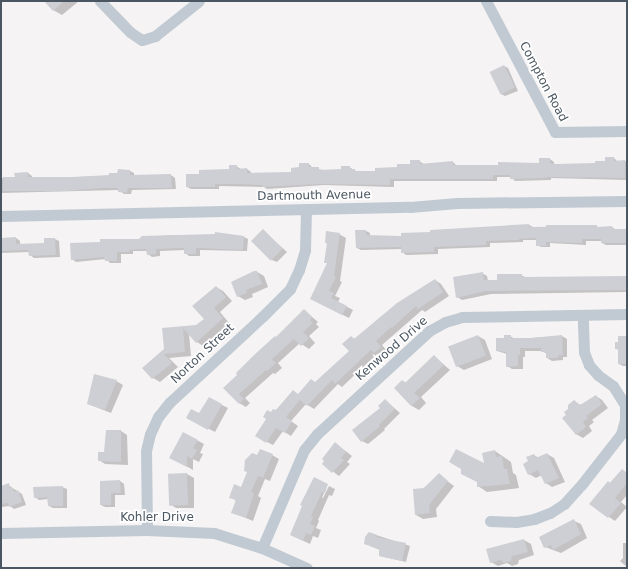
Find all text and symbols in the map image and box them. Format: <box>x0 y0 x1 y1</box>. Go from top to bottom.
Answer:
street label: Compton Road <box>516 40 570 124</box>
street label: Dartmouth Avenue <box>257 188 371 204</box>
street label: Kenwood Drive <box>353 314 431 384</box>
street label: Norton Street <box>168 321 238 387</box>
street label: Kohler Drive <box>120 511 194 525</box>

